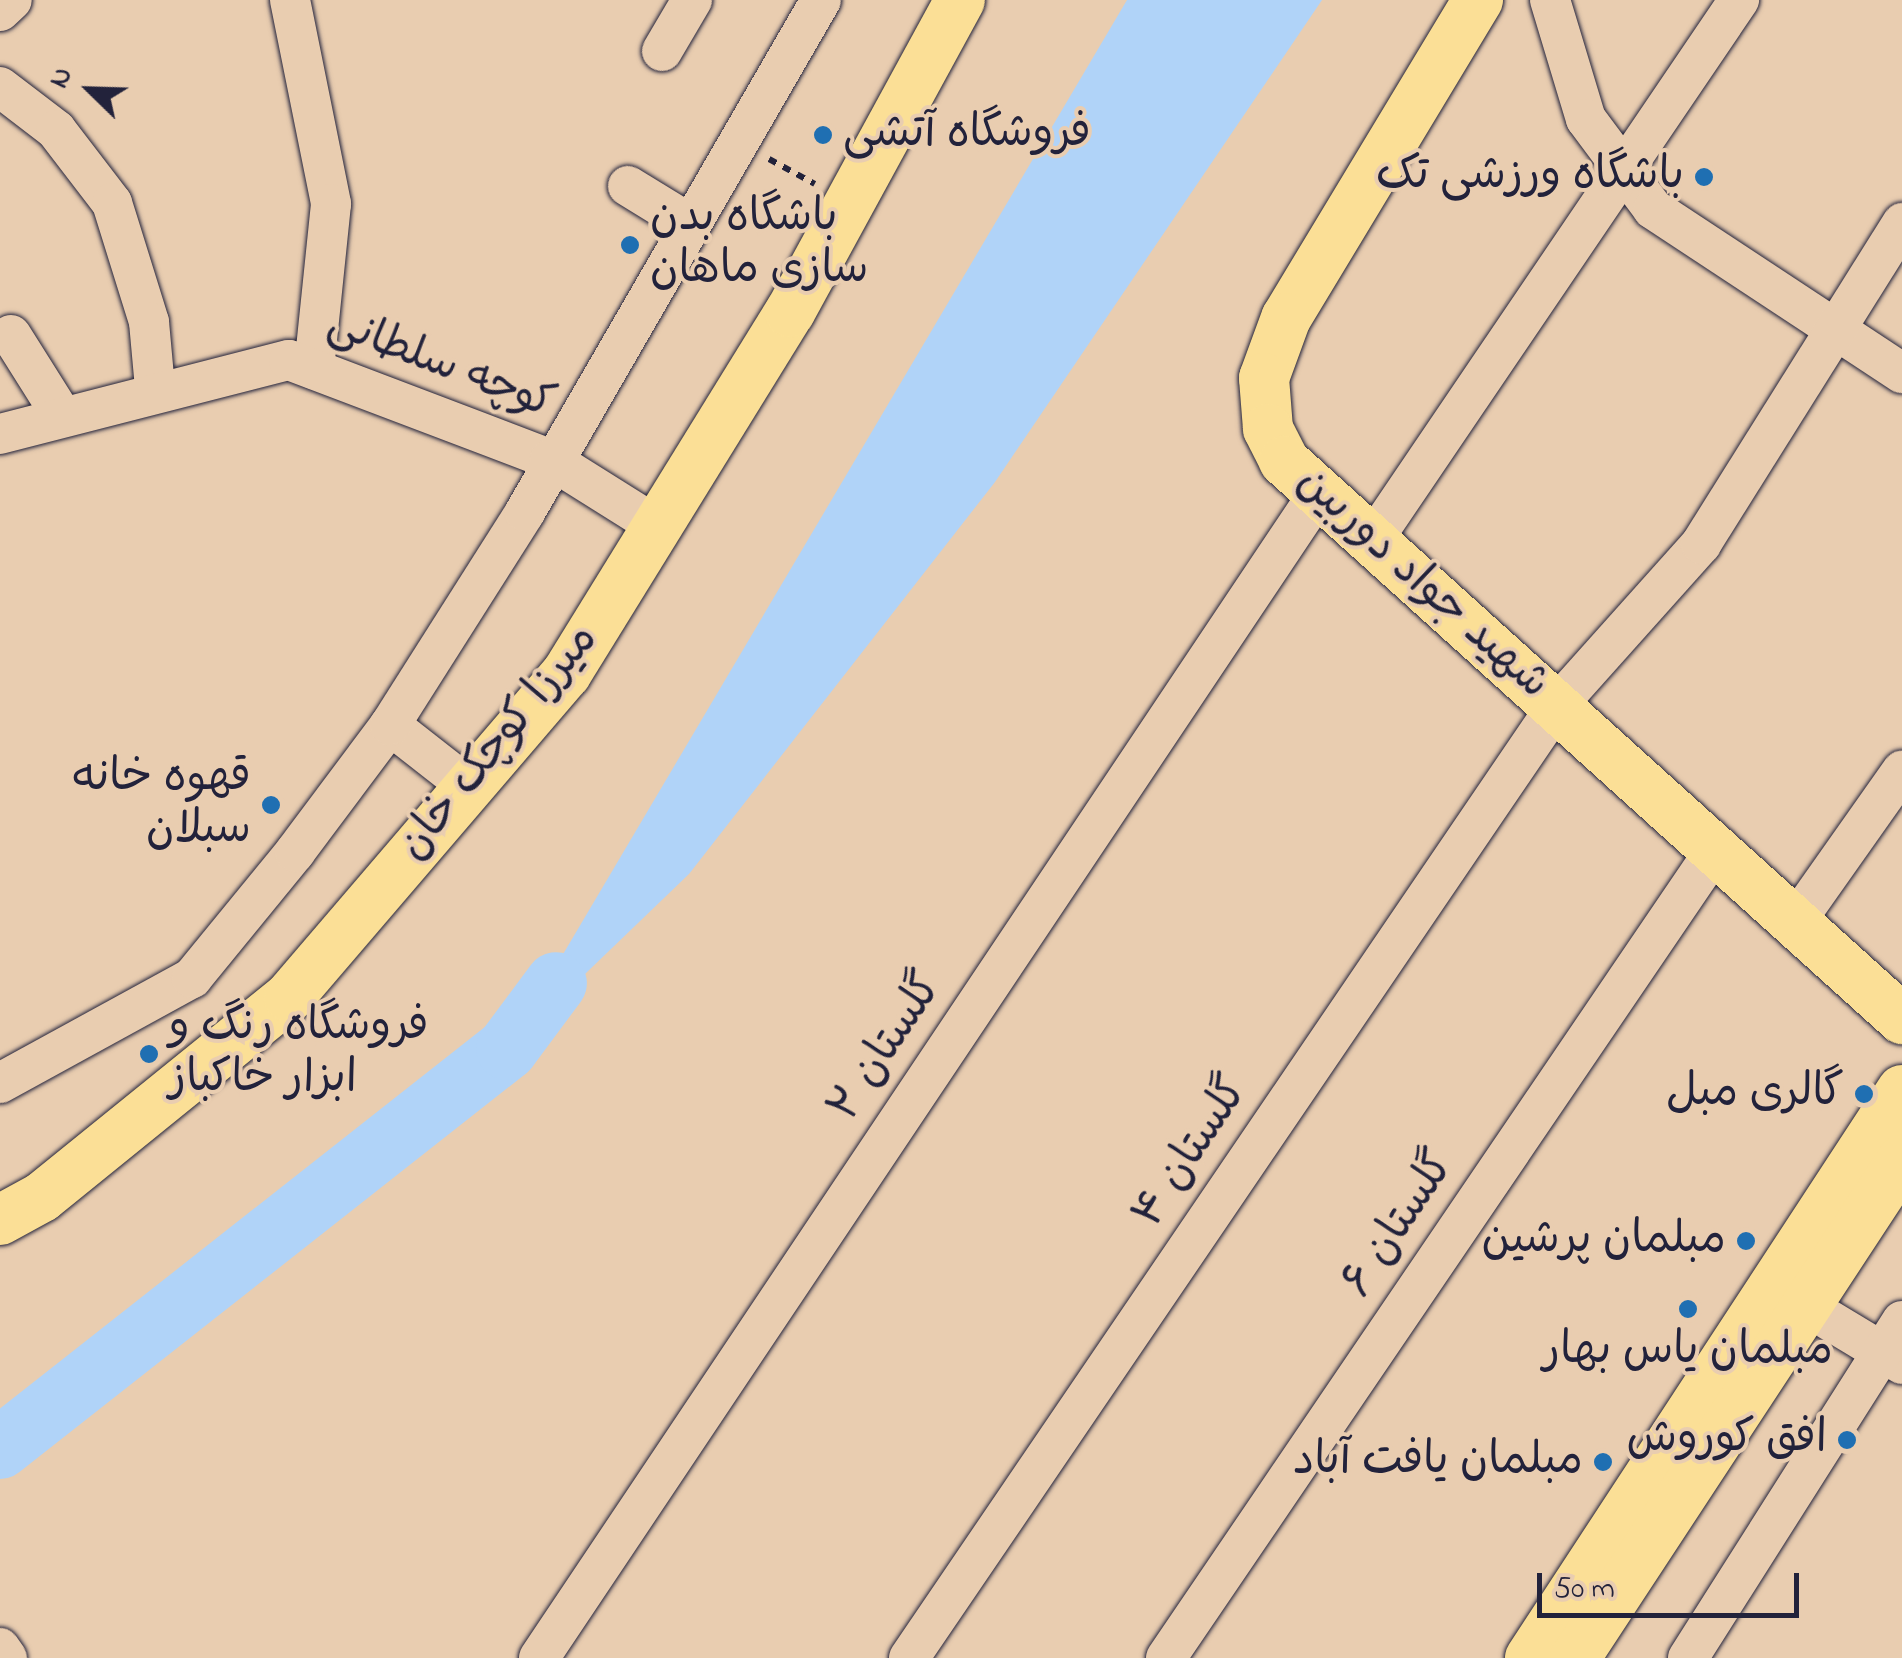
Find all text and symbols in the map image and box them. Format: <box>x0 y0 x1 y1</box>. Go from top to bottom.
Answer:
north arrow <box>40 40 140 140</box>
text: N <box>39 61 84 95</box>
place label: فروشگاه آتشی <box>843 108 1091 162</box>
marker: فروشگاه آتشی <box>812 124 834 146</box>
place label: باشگاه ورزشی تک <box>1376 150 1684 204</box>
marker: باشگاه ورزشی تک <box>1693 166 1715 188</box>
place label: باشگاه بدن سازی ماهان <box>650 192 868 298</box>
marker: باشگاه بدن سازی ماهان <box>619 234 641 256</box>
street label: کوچه سلطانی <box>320 297 562 433</box>
street label: شهید جواد دوربین <box>1284 456 1560 712</box>
street label: میرزا کوچک خان <box>387 614 611 872</box>
place label: قهوه خانه سبلان <box>71 752 251 858</box>
marker: قهوه خانه سبلان <box>260 794 282 816</box>
street label: گلستان ۲ <box>818 963 956 1133</box>
place label: فروشگاه رنگ و ابزار خاکباز <box>169 1001 429 1107</box>
marker: فروشگاه رنگ و ابزار خاکباز <box>138 1043 160 1065</box>
street label: گلستان ۴ <box>1122 1067 1262 1239</box>
place label: گالری مبل <box>1666 1067 1844 1121</box>
marker: گالری مبل <box>1853 1083 1875 1105</box>
street label: گلستان ۶ <box>1332 1142 1468 1308</box>
place label: مبلمان پرشین <box>1482 1214 1726 1268</box>
marker: مبلمان پرشین <box>1735 1230 1757 1252</box>
marker: مبلمان یاس بهار <box>1677 1298 1699 1320</box>
place label: مبلمان یاس بهار <box>1543 1325 1833 1379</box>
place label: افق کوروش <box>1627 1413 1827 1467</box>
marker: افق کوروش <box>1836 1429 1858 1451</box>
place label: مبلمان یافت آباد <box>1293 1435 1583 1489</box>
marker: مبلمان یافت آباد <box>1592 1451 1614 1473</box>
scale bar <box>1542 1553 1804 1615</box>
text: 50 m <box>1554 1568 1615 1612</box>

